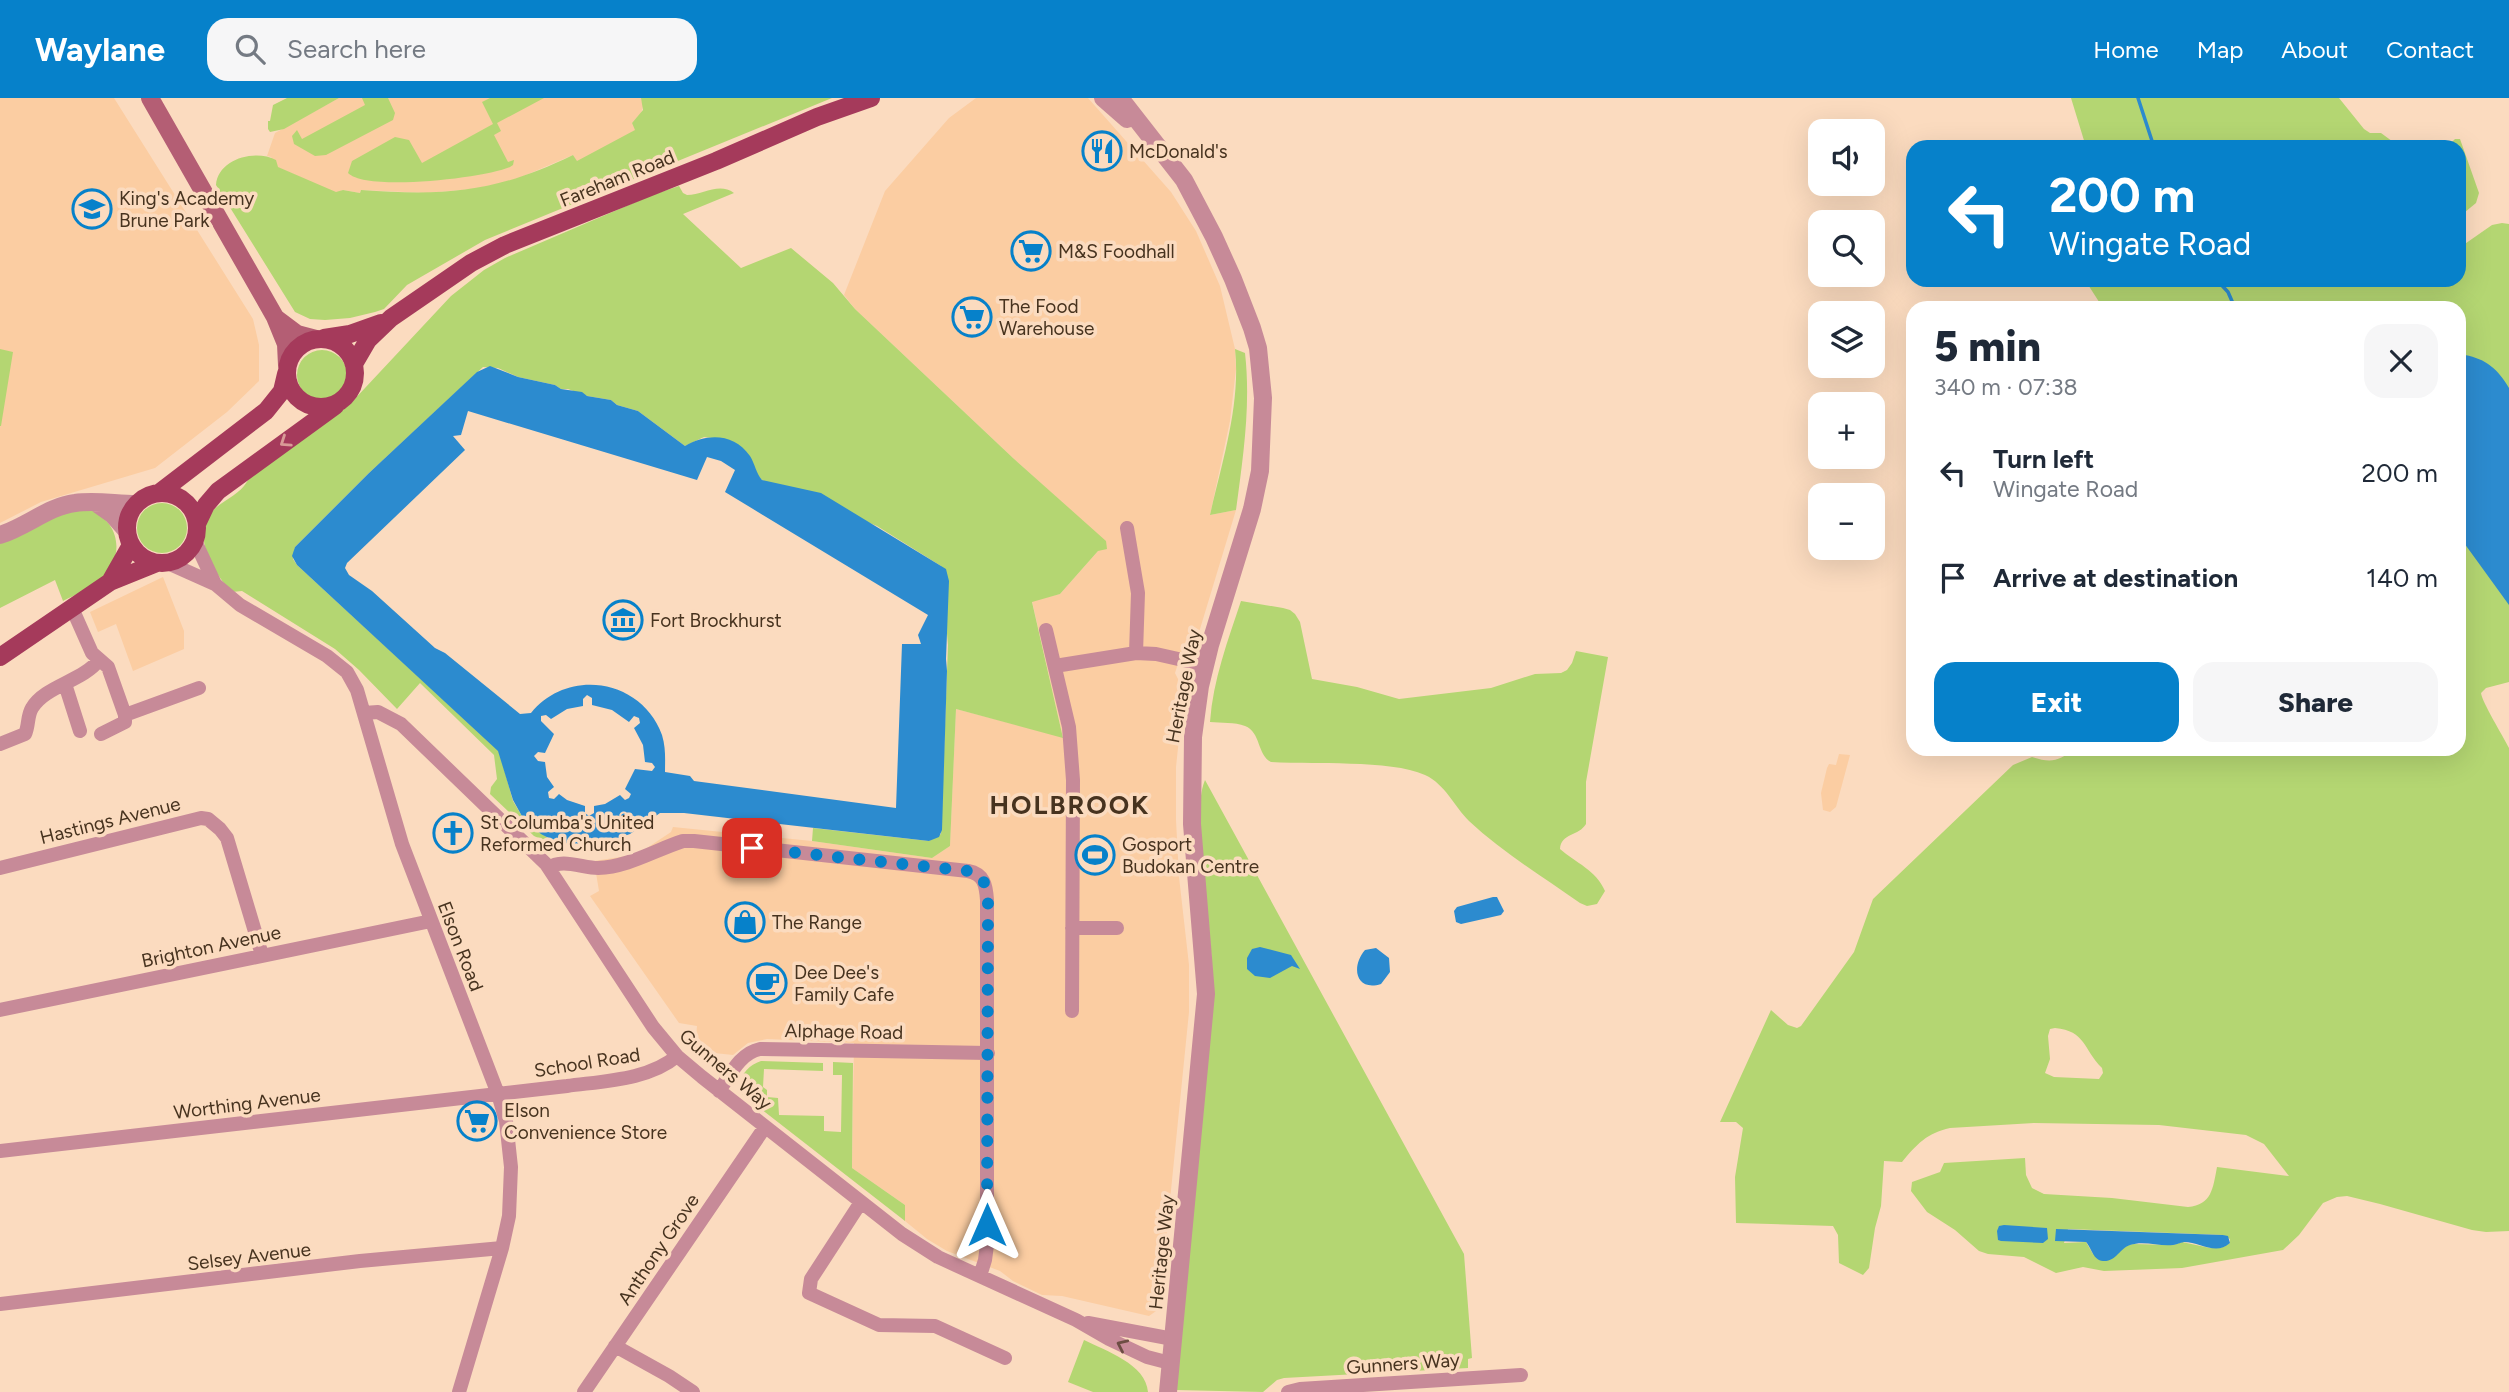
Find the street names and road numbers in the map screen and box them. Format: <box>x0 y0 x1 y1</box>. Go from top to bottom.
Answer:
street label: Fareham Road <box>557 145 678 212</box>
street label: Heritage Way <box>1161 627 1206 745</box>
street label: Hastings Avenue <box>37 792 183 849</box>
street label: Elson Road <box>433 898 488 994</box>
street label: Brighton Avenue <box>139 920 283 972</box>
street label: Alphage Road <box>785 1019 903 1044</box>
street label: Gunners Way <box>675 1024 777 1115</box>
street label: School Road <box>532 1043 642 1082</box>
street label: Worthing Avenue <box>172 1083 322 1124</box>
street label: Anthony Grove <box>613 1189 704 1309</box>
street label: Heritage Way <box>1144 1193 1179 1311</box>
street label: Selsey Avenue <box>186 1238 312 1275</box>
street label: Gunners Way <box>1346 1348 1461 1379</box>

